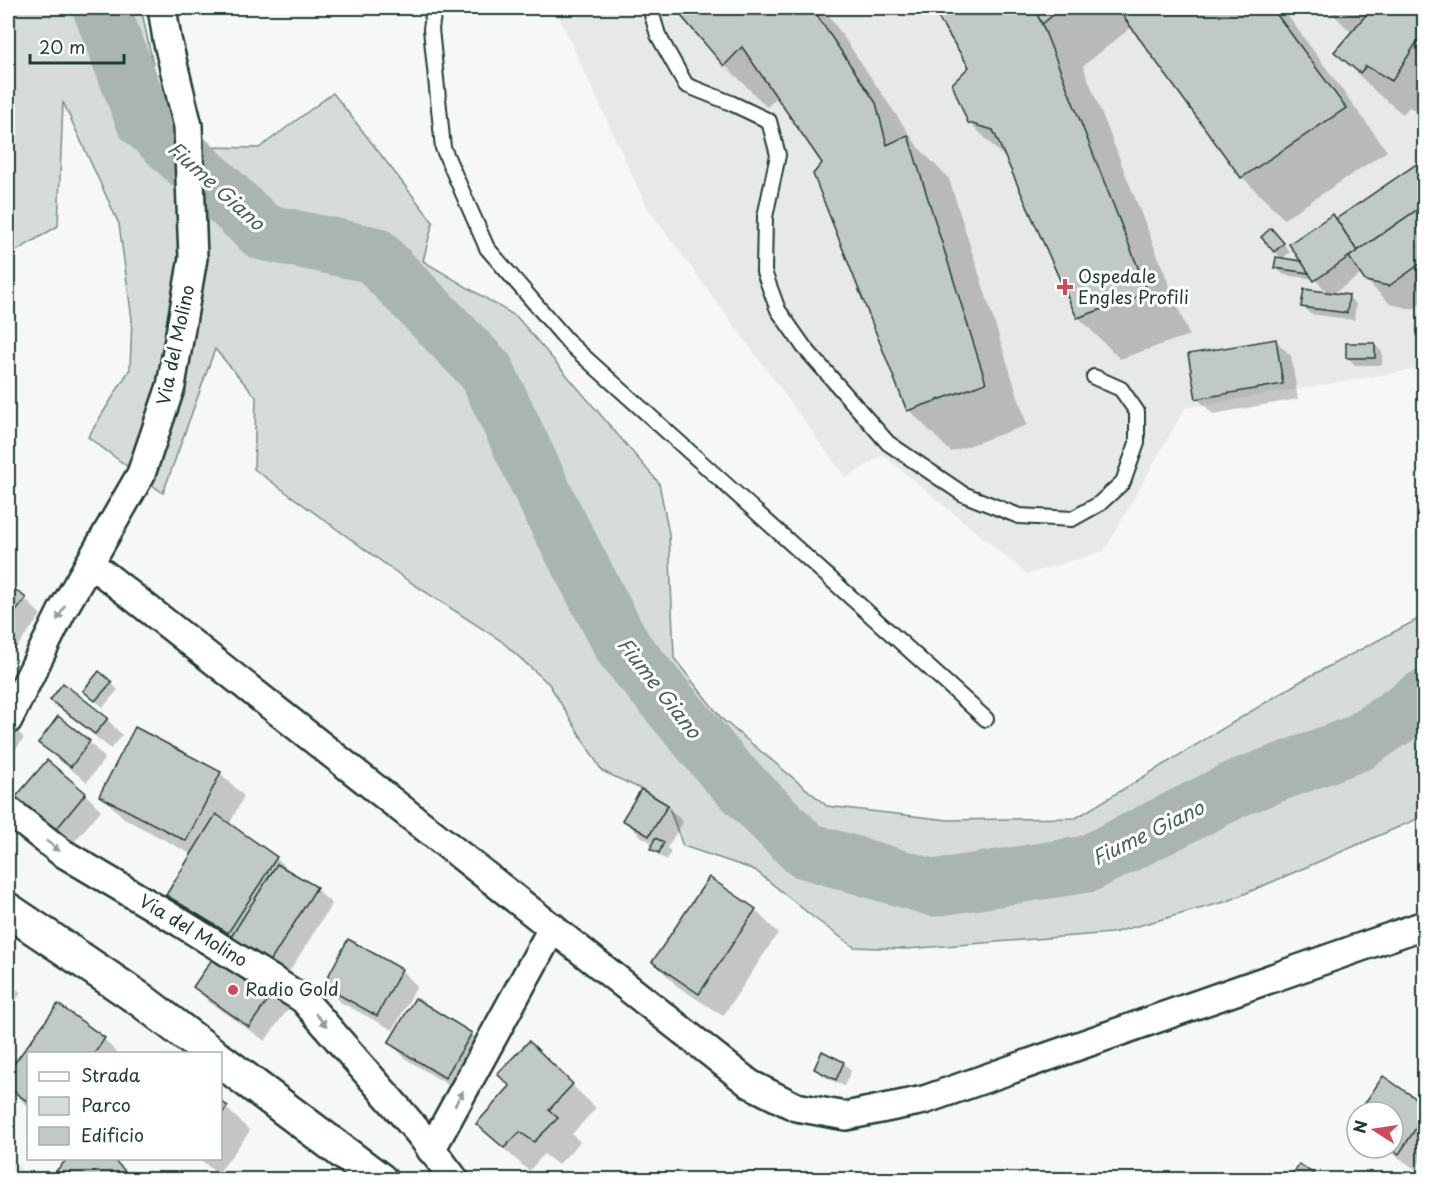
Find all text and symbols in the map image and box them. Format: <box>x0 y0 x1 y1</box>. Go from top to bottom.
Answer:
scale bar <box>30 27 124 65</box>
text: 20 m <box>39 33 85 60</box>
water label: Fiume Giano <box>162 134 272 238</box>
place label: Ospedale Engles Profili <box>1078 262 1189 310</box>
marker: Ospedale Engles Profili <box>1056 278 1074 296</box>
street label: Via del Molino <box>149 282 200 407</box>
one-way arrow <box>56 605 66 622</box>
water label: Fiume Giano <box>611 630 710 745</box>
water label: Fiume Giano <box>1086 792 1209 872</box>
one-way arrow <box>45 840 61 852</box>
street label: Via del Molino <box>134 887 253 973</box>
place label: Radio Gold <box>245 975 339 1002</box>
marker: Radio Gold <box>226 983 240 997</box>
one-way arrow <box>314 1012 327 1027</box>
legend <box>27 1052 222 1160</box>
text: Strada <box>81 1061 141 1088</box>
one-way arrow <box>454 1089 464 1106</box>
text: Parco <box>81 1091 131 1118</box>
north arrow <box>1345 1100 1405 1160</box>
text: N <box>1346 1118 1372 1135</box>
text: Edificio <box>81 1121 144 1148</box>

